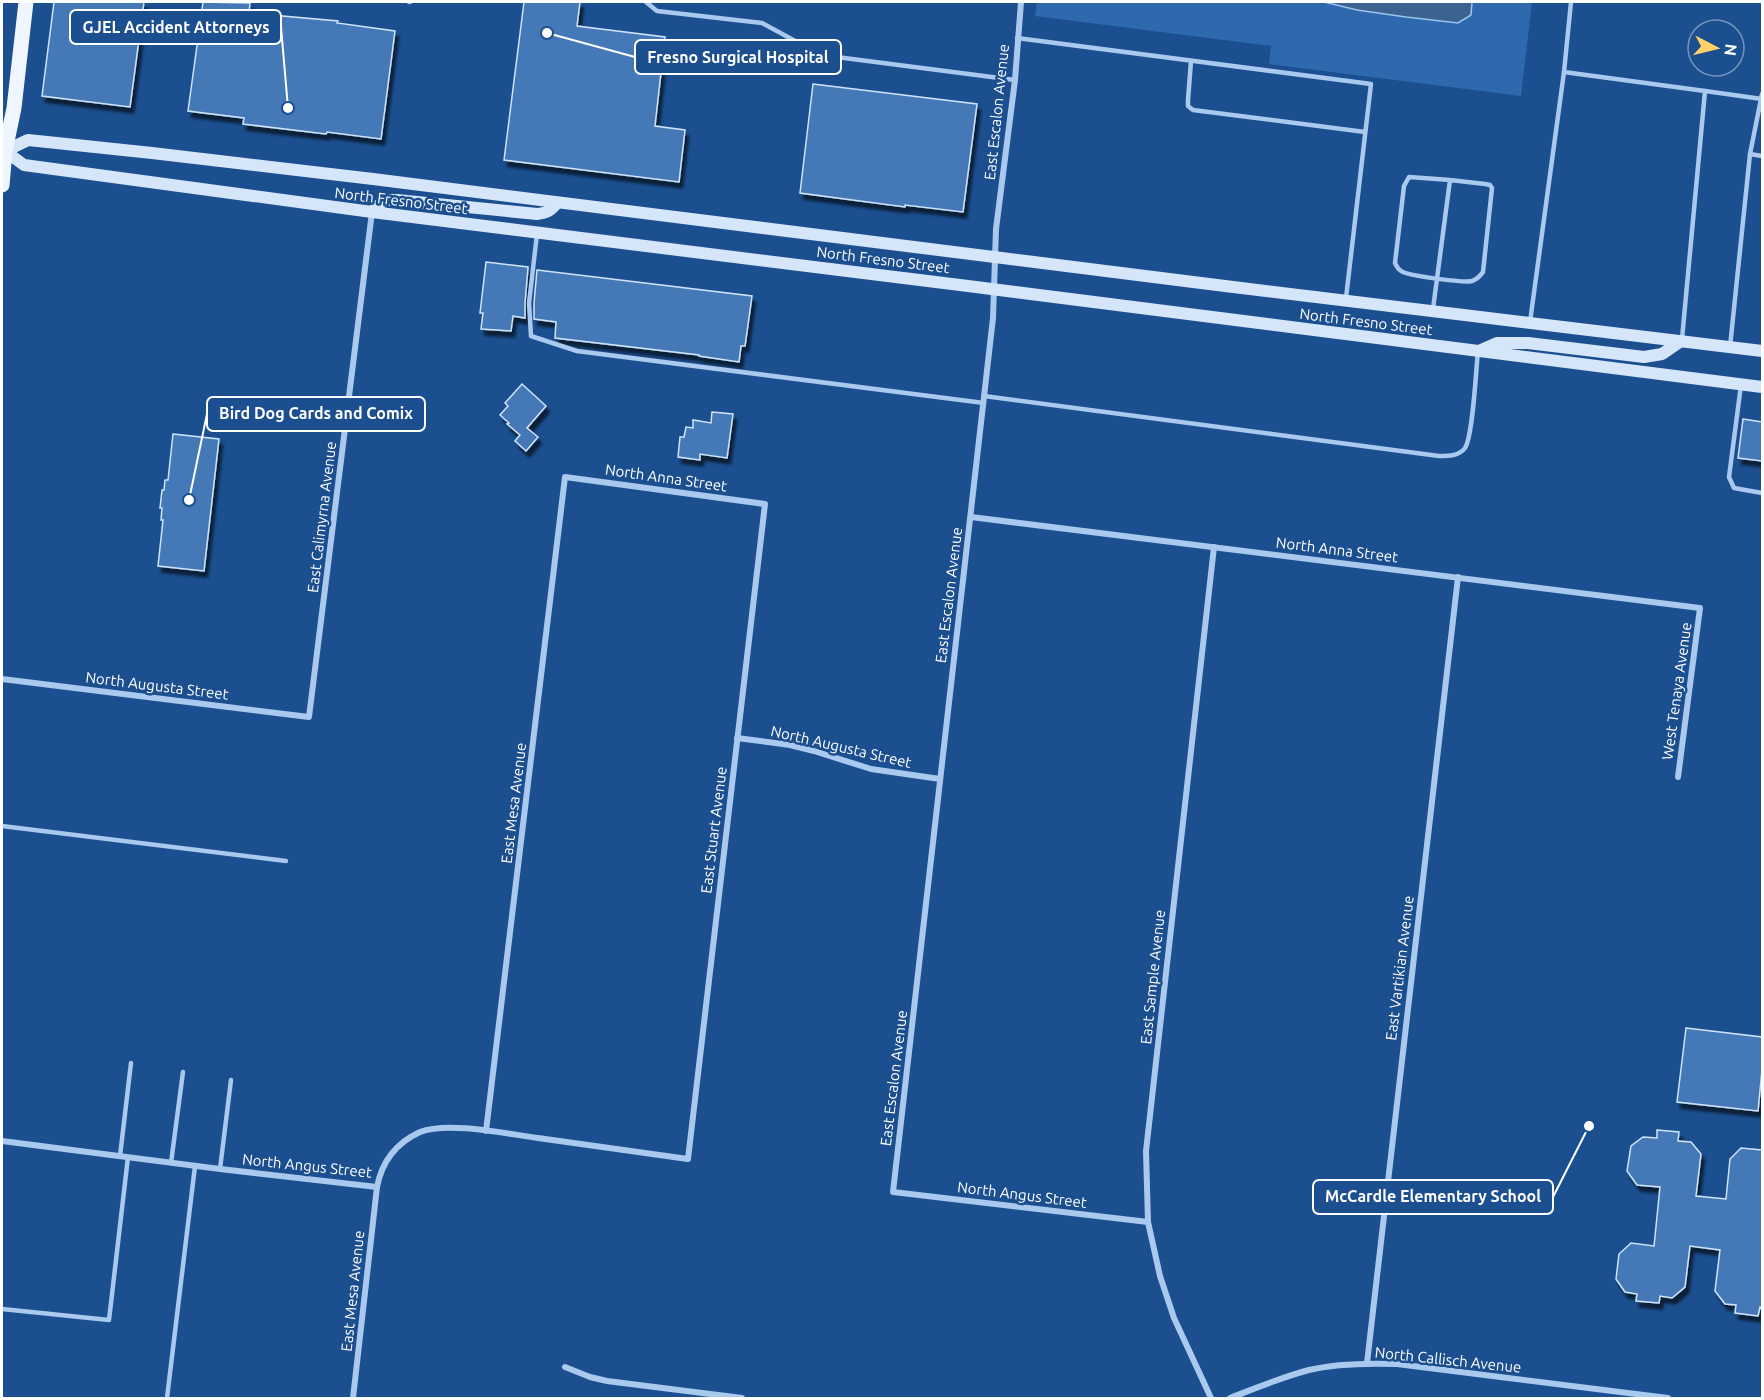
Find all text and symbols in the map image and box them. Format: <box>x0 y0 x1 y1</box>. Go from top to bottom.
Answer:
callout: GJEL Accident Attorneys <box>70 10 281 44</box>
text: GJEL Accident Attorneys <box>83 18 269 36</box>
north arrow <box>1686 18 1746 78</box>
callout: Fresno Surgical Hospital <box>635 40 841 74</box>
street label: East Escalon Avenue <box>981 43 1012 181</box>
text: N <box>1721 43 1741 57</box>
text: Fresno Surgical Hospital <box>647 48 829 66</box>
street label: North Fresno Street <box>334 184 469 217</box>
street label: North Fresno Street <box>816 243 951 276</box>
street label: North Fresno Street <box>1299 305 1434 338</box>
callout: Bird Dog Cards and Comix <box>207 397 425 431</box>
text: Bird Dog Cards and Comix <box>219 404 413 422</box>
street label: East Calimyrna Avenue <box>304 440 339 594</box>
street label: North Anna Street <box>604 461 728 494</box>
street label: East Escalon Avenue <box>932 526 965 664</box>
street label: North Anna Street <box>1275 534 1399 565</box>
street label: West Tenaya Avenue <box>1658 621 1695 761</box>
street label: North Augusta Street <box>85 668 230 703</box>
street label: North Augusta Street <box>769 722 913 771</box>
street label: East Mesa Avenue <box>498 742 529 864</box>
street label: East Stuart Avenue <box>697 766 730 894</box>
street label: East Vartikian Avenue <box>1382 895 1417 1041</box>
street label: East Sample Avenue <box>1137 909 1168 1045</box>
street label: East Escalon Avenue <box>877 1009 910 1147</box>
street label: North Angus Street <box>241 1150 373 1181</box>
street label: North Angus Street <box>956 1178 1088 1211</box>
callout: McCardle Elementary School <box>1313 1180 1553 1214</box>
text: McCardle Elementary School <box>1325 1187 1541 1205</box>
street label: East Mesa Avenue <box>338 1230 367 1352</box>
street label: North Callisch Avenue <box>1374 1343 1522 1376</box>

